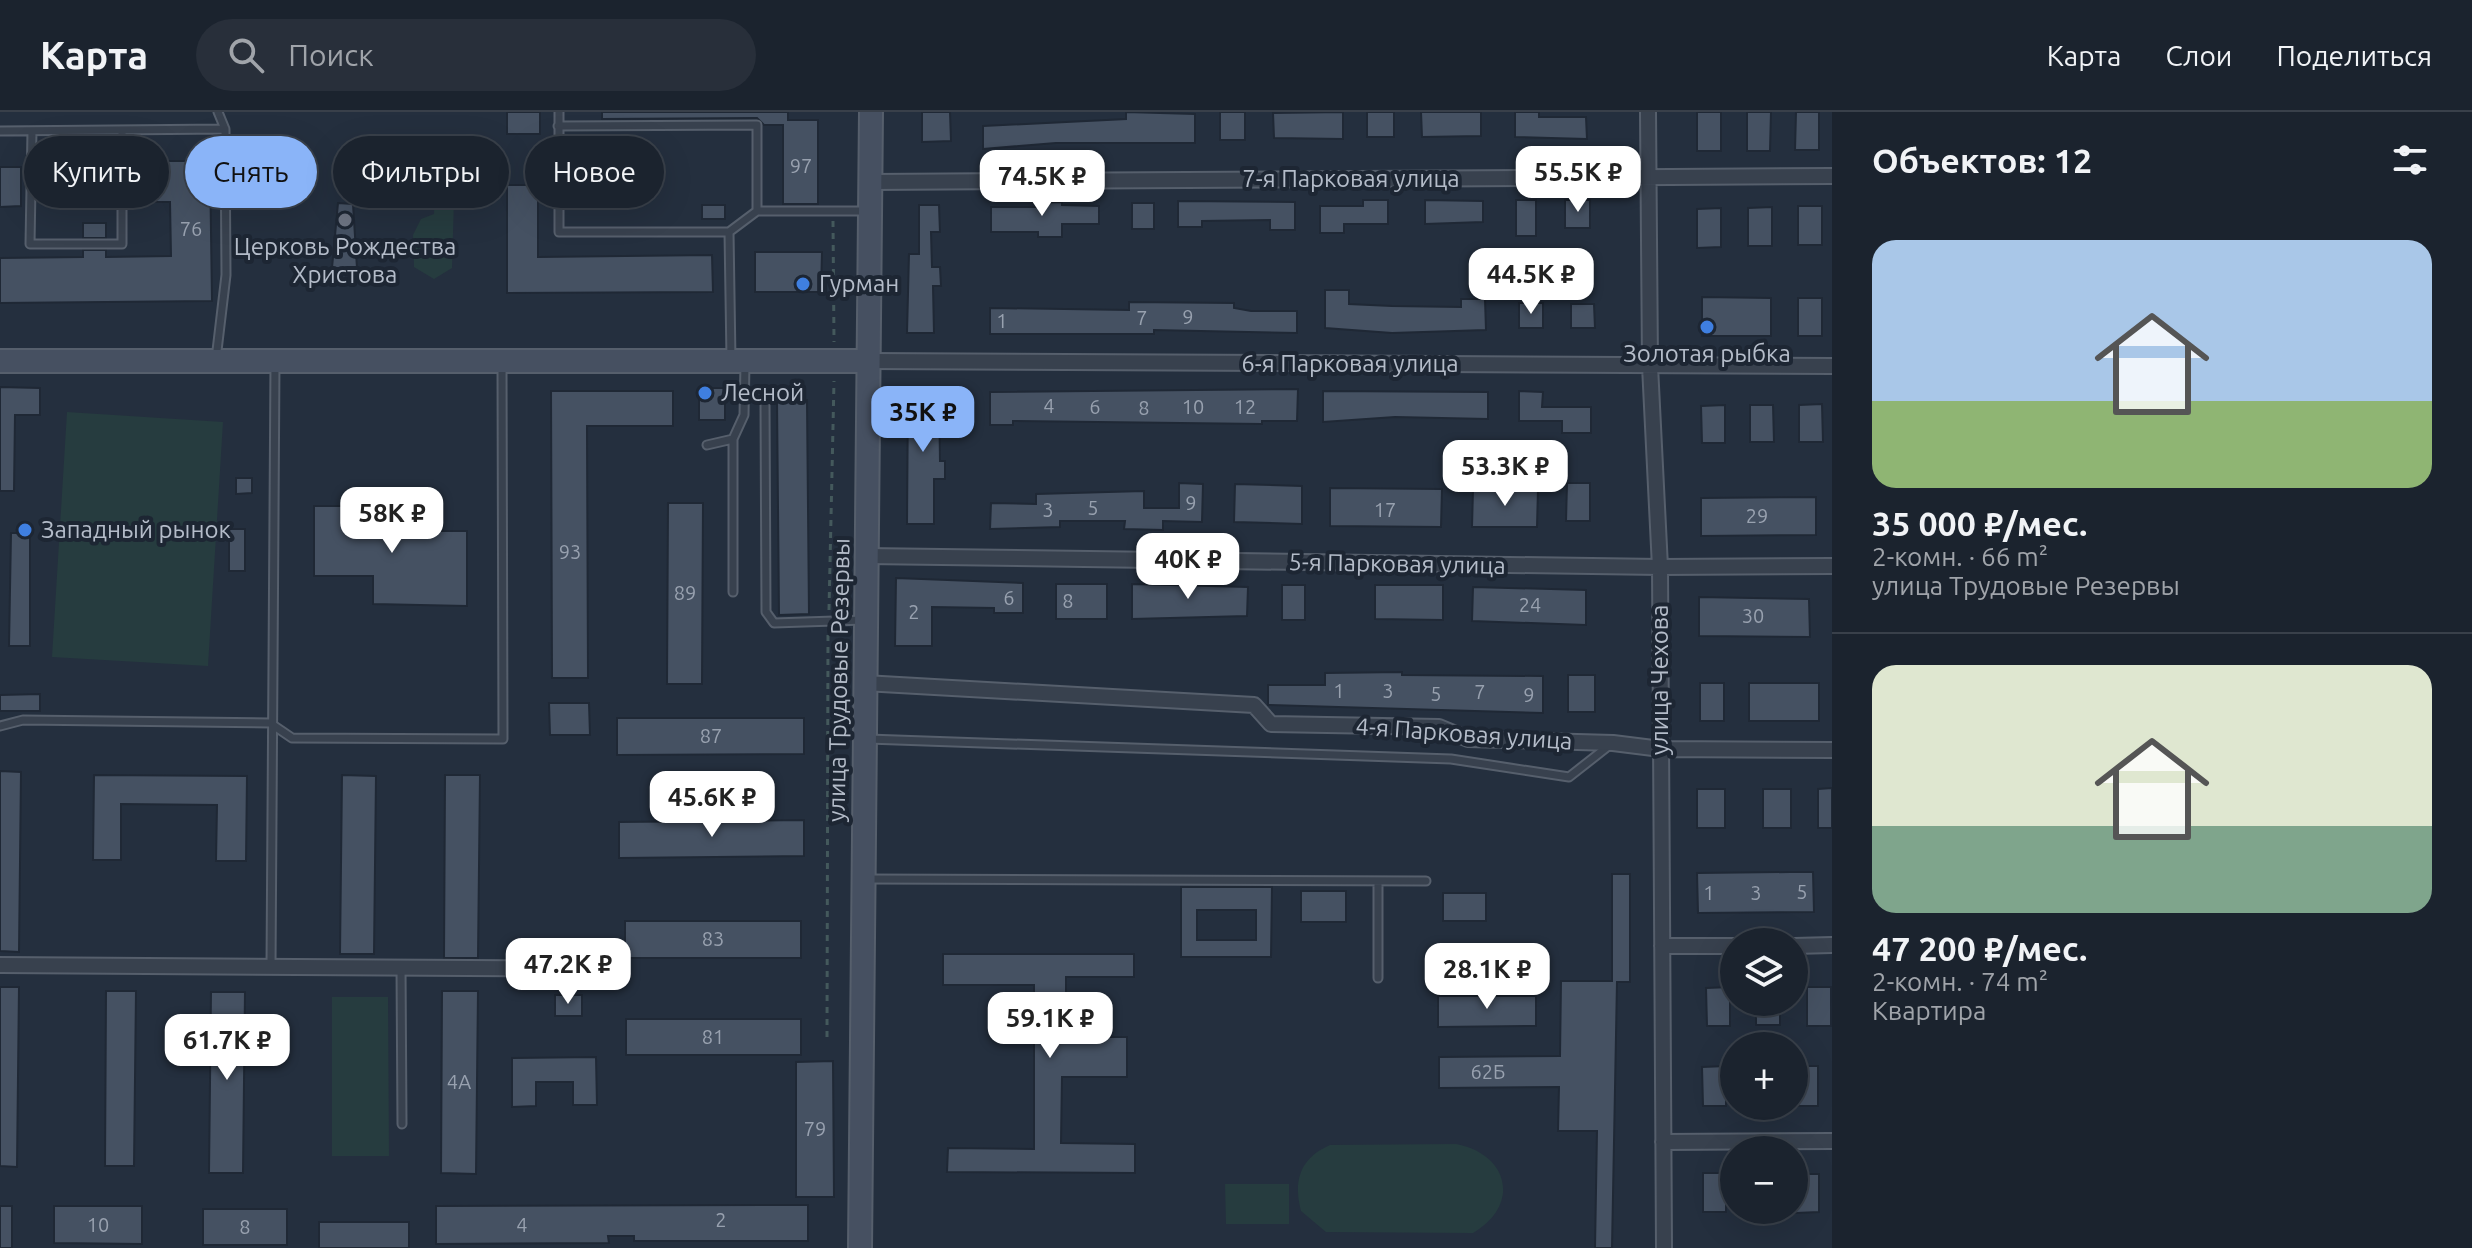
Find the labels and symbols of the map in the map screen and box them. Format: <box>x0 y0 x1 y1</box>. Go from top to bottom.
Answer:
pin: 55.5K ₽ <box>1504 146 1652 214</box>
pin: 74.5K ₽ <box>968 150 1116 218</box>
house number: 97 <box>790 154 812 177</box>
street label: 7-я Парковая улица <box>1242 165 1460 192</box>
marker: Церковь Рождества Христова <box>336 211 354 229</box>
house number: 76 <box>180 217 202 240</box>
place label: Церковь Рождества Христова <box>234 233 456 288</box>
pin: 44.5K ₽ <box>1457 248 1605 316</box>
place label: Гурман <box>819 270 899 297</box>
marker: Гурман <box>794 275 812 293</box>
house number: 9 <box>1182 305 1194 328</box>
house number: 7 <box>1136 306 1148 329</box>
house number: 1 <box>996 309 1008 332</box>
marker: Золотая рыбка <box>1698 318 1716 336</box>
place label: Золотая рыбка <box>1623 340 1791 367</box>
street label: 6-я Парковая улица <box>1241 350 1459 377</box>
place label: Лесной <box>721 379 804 406</box>
marker: Лесной <box>696 384 714 402</box>
pin: 35K ₽ <box>867 386 979 454</box>
house number: 4 <box>1043 394 1055 417</box>
house number: 6 <box>1089 395 1101 418</box>
house number: 10 <box>1182 395 1204 418</box>
house number: 12 <box>1234 395 1256 418</box>
house number: 8 <box>1138 396 1150 419</box>
pin: 53.3K ₽ <box>1431 440 1579 508</box>
pin: 58K ₽ <box>336 487 448 555</box>
house number: 9 <box>1185 491 1197 514</box>
house number: 5 <box>1087 496 1099 519</box>
house number: 3 <box>1042 498 1054 521</box>
house number: 17 <box>1374 498 1396 521</box>
house number: 29 <box>1746 504 1768 527</box>
place label: Западный рынок <box>41 516 231 543</box>
marker: Западный рынок <box>16 521 34 539</box>
pin: 40K ₽ <box>1132 533 1244 601</box>
street label: улица Трудовые Резервы <box>823 538 854 822</box>
house number: 93 <box>559 540 581 563</box>
street label: 5-я Парковая улица <box>1288 548 1506 579</box>
house number: 89 <box>674 581 696 604</box>
house number: 6 <box>1003 586 1015 609</box>
house number: 8 <box>1062 589 1074 612</box>
house number: 24 <box>1519 593 1541 616</box>
house number: 2 <box>908 600 920 623</box>
house number: 30 <box>1742 604 1764 627</box>
street label: улица Чехова <box>1646 605 1673 755</box>
house number: 1 <box>1333 679 1345 702</box>
house number: 3 <box>1382 679 1394 702</box>
house number: 7 <box>1474 680 1486 703</box>
house number: 5 <box>1430 682 1442 705</box>
house number: 9 <box>1523 683 1535 706</box>
street label: 4-я Парковая улица <box>1355 712 1573 755</box>
house number: 87 <box>700 724 722 747</box>
pin: 45.6K ₽ <box>638 771 786 839</box>
house number: 5 <box>1796 880 1808 903</box>
house number: 1 <box>1703 881 1715 904</box>
house number: 3 <box>1750 881 1762 904</box>
house number: 83 <box>702 927 724 950</box>
pin: 47.2K ₽ <box>494 938 642 1006</box>
pin: 28.1K ₽ <box>1413 943 1561 1011</box>
pin: 59.1K ₽ <box>976 992 1124 1060</box>
pin: 61.7K ₽ <box>153 1014 301 1082</box>
house number: 81 <box>702 1025 724 1048</box>
house number: 62Б <box>1471 1060 1505 1083</box>
house number: 4А <box>447 1070 471 1093</box>
house number: 79 <box>804 1117 826 1140</box>
house number: 2 <box>715 1208 727 1231</box>
house number: 10 <box>87 1213 109 1236</box>
house number: 4 <box>516 1213 528 1236</box>
house number: 8 <box>239 1215 251 1238</box>

